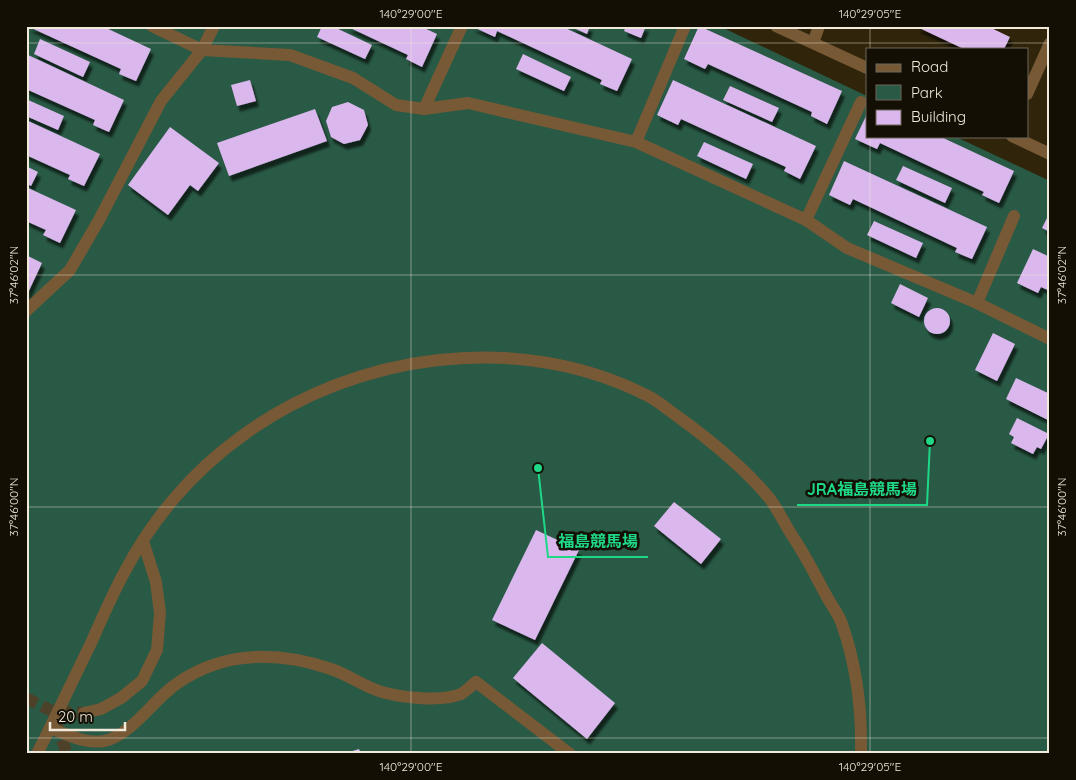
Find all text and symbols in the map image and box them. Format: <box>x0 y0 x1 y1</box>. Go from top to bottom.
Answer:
text: 140°29'00"E <box>379 6 443 21</box>
text: 140°29'05"E <box>839 6 901 21</box>
legend <box>866 48 1028 138</box>
text: Road <box>911 57 948 76</box>
text: Park <box>911 83 943 102</box>
text: Building <box>911 107 966 126</box>
text: 37°46'02"N <box>6 246 21 304</box>
text: 37°46'02"N <box>1054 246 1069 304</box>
callout: JRA福島競馬場 <box>797 474 927 505</box>
text: 37°46'00"N <box>6 477 21 537</box>
text: 37°46'00"N <box>1054 477 1069 537</box>
text: JRA福島競馬場 <box>807 479 917 499</box>
callout: 福島競馬場 <box>548 526 648 557</box>
text: 福島競馬場 <box>558 531 638 551</box>
scale bar <box>50 700 125 732</box>
text: 20 m <box>58 707 93 726</box>
text: 140°29'00"E <box>379 759 443 774</box>
text: 140°29'05"E <box>839 759 901 774</box>

